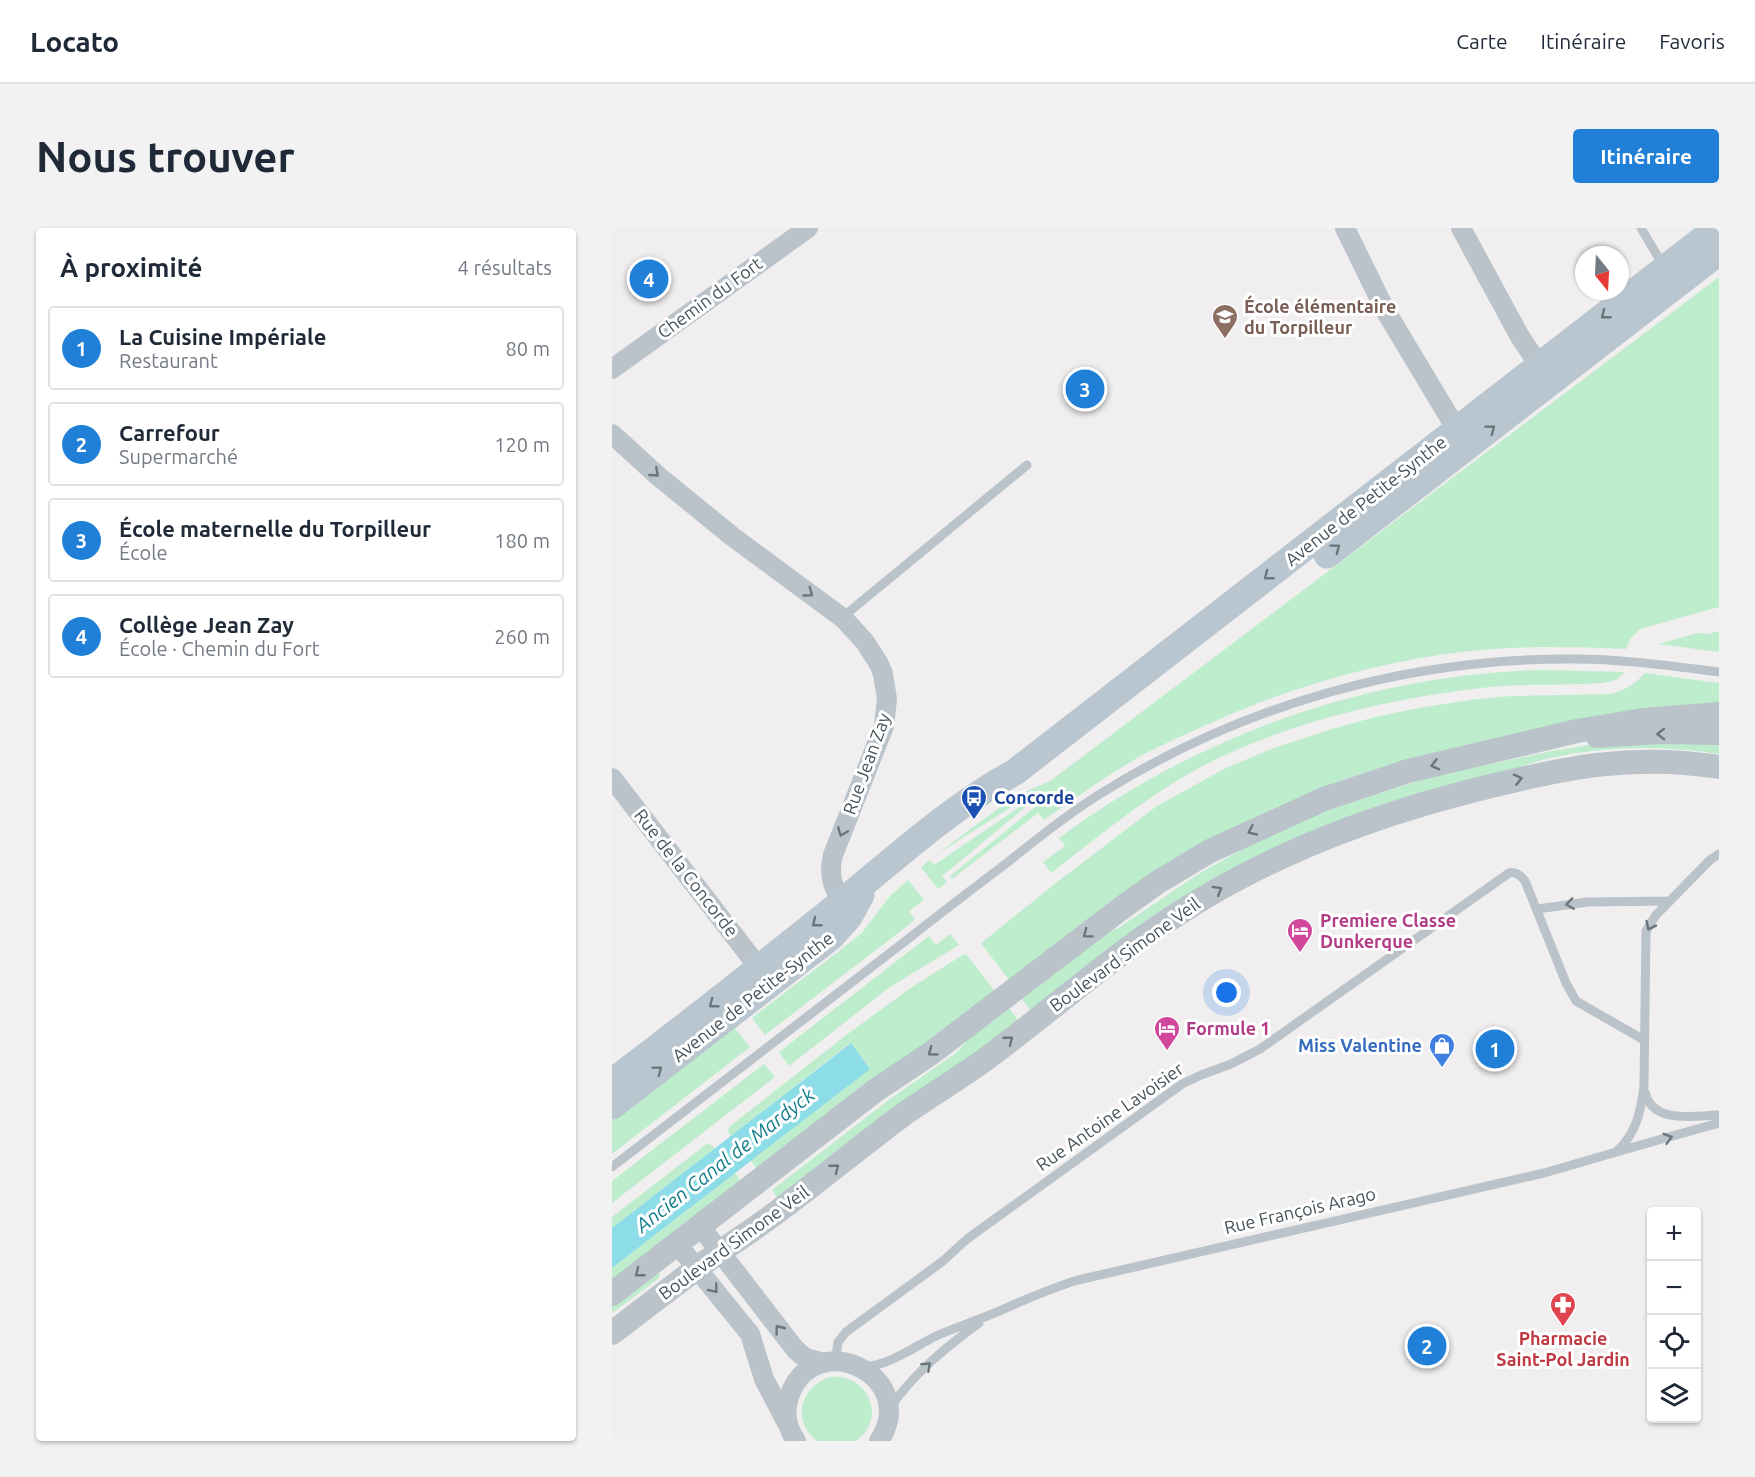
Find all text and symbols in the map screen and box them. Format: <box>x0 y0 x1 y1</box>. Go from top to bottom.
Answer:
text: Locato <box>30 26 119 57</box>
text: Carte <box>1456 29 1508 53</box>
text: Itinéraire <box>1541 29 1626 53</box>
text: Favoris <box>1659 29 1725 53</box>
button: Itinéraire <box>1573 129 1719 183</box>
text: Nous trouver <box>36 133 295 180</box>
north arrow <box>1575 246 1629 300</box>
text: À proximité <box>60 253 202 282</box>
street label: Chemin du Fort <box>653 253 766 342</box>
text: 4 résultats <box>458 256 552 279</box>
pin: 4 <box>630 256 669 302</box>
place label: École élémentaire du Torpilleur <box>1244 295 1396 337</box>
school or university icon: École élémentaire du Torpilleur <box>1210 302 1240 340</box>
one-way arrow <box>1601 308 1612 319</box>
text: La Cuisine Impériale <box>119 324 326 349</box>
text: 1 <box>76 337 87 360</box>
text: 80 m <box>506 337 550 360</box>
text: Restaurant <box>119 349 218 372</box>
pin: 3 <box>1066 366 1104 412</box>
text: Carrefour <box>119 420 220 445</box>
one-way arrow <box>1485 426 1496 437</box>
street label: Avenue de Petite-Synthe <box>1281 431 1450 569</box>
text: 2 <box>76 433 87 456</box>
text: 120 m <box>494 433 550 456</box>
text: Supermarché <box>119 445 238 468</box>
one-way arrow <box>648 466 659 477</box>
text: École maternelle du Torpilleur <box>119 516 431 541</box>
text: 3 <box>76 529 87 552</box>
text: 180 m <box>494 529 550 552</box>
text: École <box>119 541 167 564</box>
one-way arrow <box>1330 544 1341 555</box>
one-way arrow <box>1264 569 1275 580</box>
one-way arrow <box>803 586 814 597</box>
text: Collège Jean Zay <box>119 612 294 637</box>
text: 4 <box>76 625 87 648</box>
text: 260 m <box>494 625 550 648</box>
text: École · Chemin du Fort <box>119 637 320 660</box>
street label: Rue Jean Zay <box>839 710 894 817</box>
one-way arrow <box>1656 728 1665 740</box>
one-way arrow <box>1430 757 1440 770</box>
one-way arrow <box>1513 774 1523 787</box>
bus stop icon: Concorde <box>959 783 989 821</box>
place label: Concorde <box>994 787 1074 807</box>
street label: Rue de la Concorde <box>631 805 743 940</box>
one-way arrow <box>1247 824 1258 836</box>
one-way arrow <box>836 827 849 837</box>
one-way arrow <box>1212 885 1222 897</box>
street label: Boulevard Simone Veil <box>1046 893 1203 1015</box>
one-way arrow <box>1565 898 1574 910</box>
place label: Premiere Classe Dunkerque <box>1320 910 1456 951</box>
one-way arrow <box>812 916 823 927</box>
hotel icon: Premiere Classe Dunkerque <box>1285 916 1315 954</box>
one-way arrow <box>1646 920 1658 931</box>
street label: Avenue de Petite-Synthe <box>668 927 837 1065</box>
one-way arrow <box>1083 927 1094 938</box>
your location <box>1212 978 1241 1007</box>
one-way arrow <box>709 997 720 1008</box>
hotel icon: Formule 1 <box>1152 1014 1182 1052</box>
place label: Formule 1 <box>1186 1018 1271 1038</box>
pin: 1 <box>1476 1026 1514 1072</box>
shop icon: Miss Valentine <box>1427 1031 1457 1069</box>
place label: Miss Valentine <box>1298 1035 1422 1055</box>
one-way arrow <box>1002 1037 1013 1048</box>
one-way arrow <box>927 1045 938 1056</box>
street label: Rue Antoine Lavoisier <box>1032 1058 1187 1175</box>
one-way arrow <box>652 1066 663 1077</box>
water label: Ancien Canal de Mardyck <box>630 1082 819 1237</box>
one-way arrow <box>1662 1133 1673 1145</box>
one-way arrow <box>828 1164 839 1175</box>
street label: Boulevard Simone Veil <box>655 1181 812 1303</box>
street label: Rue François Arago <box>1222 1183 1377 1237</box>
map controls <box>1647 1207 1701 1423</box>
button: + <box>1647 1207 1701 1261</box>
button: − <box>1647 1261 1701 1315</box>
one-way arrow <box>635 1265 646 1276</box>
one-way arrow <box>707 1282 718 1293</box>
pharmacy icon: Pharmacie Saint-Pol Jardin <box>1548 1290 1578 1328</box>
button: locate <box>1647 1315 1701 1369</box>
pin: 2 <box>1408 1324 1446 1368</box>
one-way arrow <box>775 1325 786 1336</box>
place label: Pharmacie Saint-Pol Jardin <box>1496 1328 1630 1369</box>
one-way arrow <box>920 1362 930 1373</box>
button: layers <box>1647 1369 1701 1423</box>

